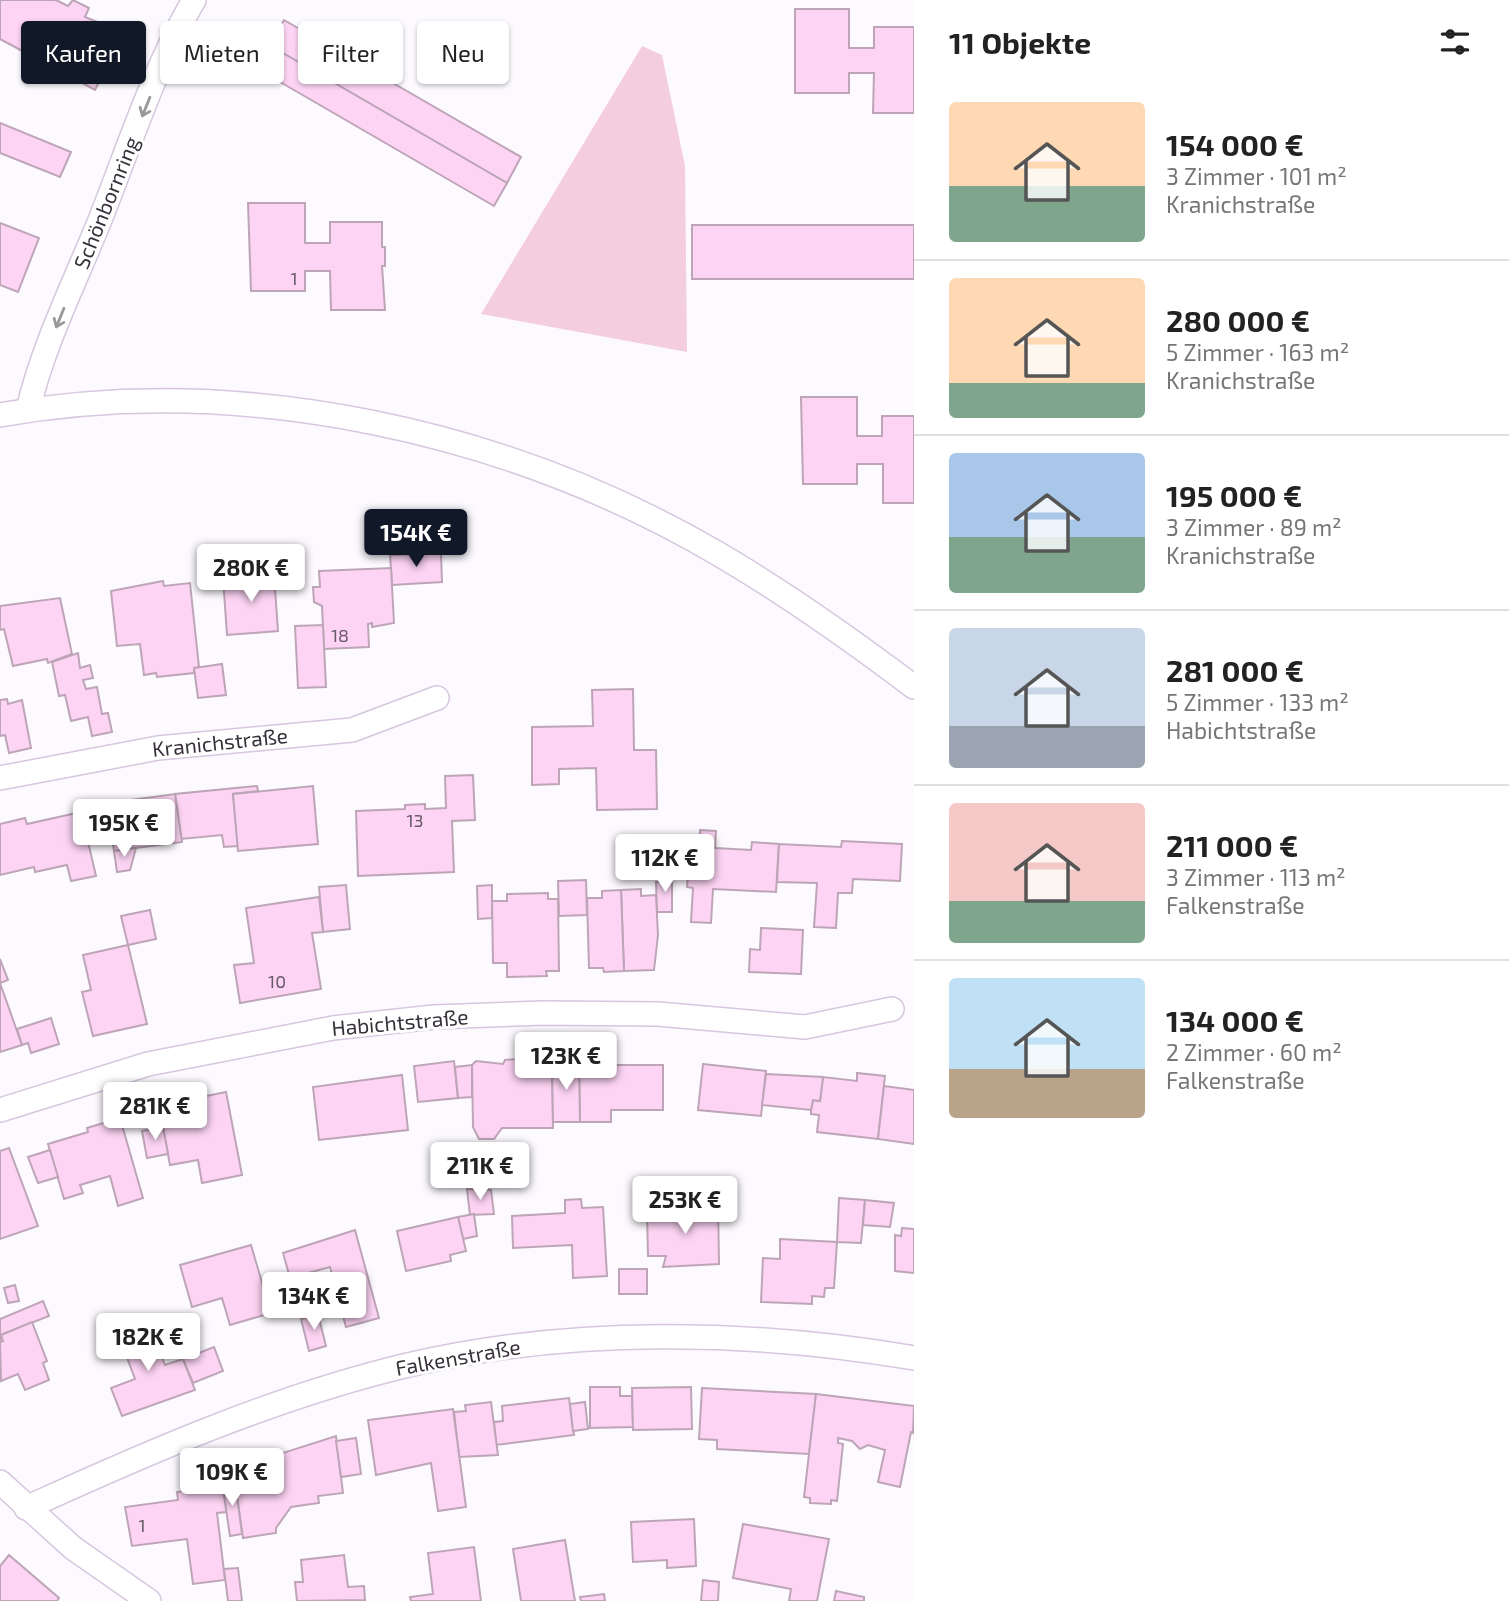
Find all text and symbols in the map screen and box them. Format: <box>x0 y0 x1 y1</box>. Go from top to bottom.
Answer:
chip: Kaufen <box>21 21 146 84</box>
chip: Mieten <box>160 21 284 84</box>
chip: Filter <box>298 21 403 84</box>
chip: Neu <box>417 21 509 84</box>
icon: filters <box>1436 23 1474 61</box>
text: 11 Objekte <box>949 24 1091 60</box>
one-way arrow <box>138 95 151 117</box>
text: 154 000 € <box>1166 126 1304 162</box>
icon: home <box>1005 130 1089 214</box>
street label: Schönbornring <box>68 132 144 272</box>
text: 3 Zimmer · 101 m² <box>1166 162 1347 190</box>
text: Kranichstraße <box>1166 190 1315 218</box>
house number: 1 <box>290 267 298 289</box>
text: 280 000 € <box>1166 302 1310 338</box>
one-way arrow <box>53 306 66 328</box>
icon: home <box>1005 306 1089 390</box>
text: 5 Zimmer · 163 m² <box>1166 338 1349 366</box>
text: Kranichstraße <box>1166 366 1315 394</box>
text: 195 000 € <box>1166 477 1302 513</box>
icon: home <box>1005 481 1089 565</box>
pin: 154K € <box>359 510 473 569</box>
text: 3 Zimmer · 89 m² <box>1166 513 1342 541</box>
text: 154K € <box>380 518 452 546</box>
text: Kranichstraße <box>1166 541 1315 569</box>
pin: 280K € <box>194 544 308 604</box>
text: 280K € <box>213 553 289 581</box>
house number: 18 <box>331 624 349 646</box>
text: 281 000 € <box>1166 652 1304 688</box>
icon: home <box>1005 656 1089 740</box>
text: 5 Zimmer · 133 m² <box>1166 688 1349 716</box>
text: Habichtstraße <box>1166 716 1316 744</box>
street label: Kranichstraße <box>151 722 289 761</box>
pin: 195K € <box>67 800 181 859</box>
text: 195K € <box>89 808 159 836</box>
house number: 13 <box>406 809 424 831</box>
text: 211 000 € <box>1166 827 1298 863</box>
icon: home <box>1005 831 1089 915</box>
pin: 112K € <box>608 834 722 894</box>
text: 112K € <box>631 843 699 871</box>
text: 3 Zimmer · 113 m² <box>1166 863 1346 891</box>
text: Falkenstraße <box>1166 891 1305 919</box>
house number: 10 <box>268 970 286 992</box>
text: 134 000 € <box>1166 1002 1304 1038</box>
street label: Habichtstraße <box>330 1003 469 1040</box>
icon: home <box>1005 1006 1089 1090</box>
pin: 123K € <box>509 1032 623 1092</box>
text: 2 Zimmer · 60 m² <box>1166 1038 1342 1066</box>
text: 123K € <box>531 1041 601 1069</box>
text: Falkenstraße <box>1166 1066 1305 1094</box>
pin: 281K € <box>98 1082 212 1142</box>
text: 281K € <box>119 1091 191 1119</box>
pin: 211K € <box>423 1142 537 1202</box>
text: 211K € <box>446 1151 514 1179</box>
pin: 253K € <box>628 1176 742 1236</box>
text: 253K € <box>648 1185 722 1213</box>
pin: 134K € <box>257 1272 371 1332</box>
text: 134K € <box>278 1281 350 1309</box>
pin: 182K € <box>91 1314 205 1373</box>
text: 182K € <box>112 1322 184 1350</box>
street label: Falkenstraße <box>393 1333 522 1380</box>
pin: 109K € <box>175 1448 289 1508</box>
text: 109K € <box>196 1457 268 1485</box>
house number: 1 <box>138 1514 146 1536</box>

